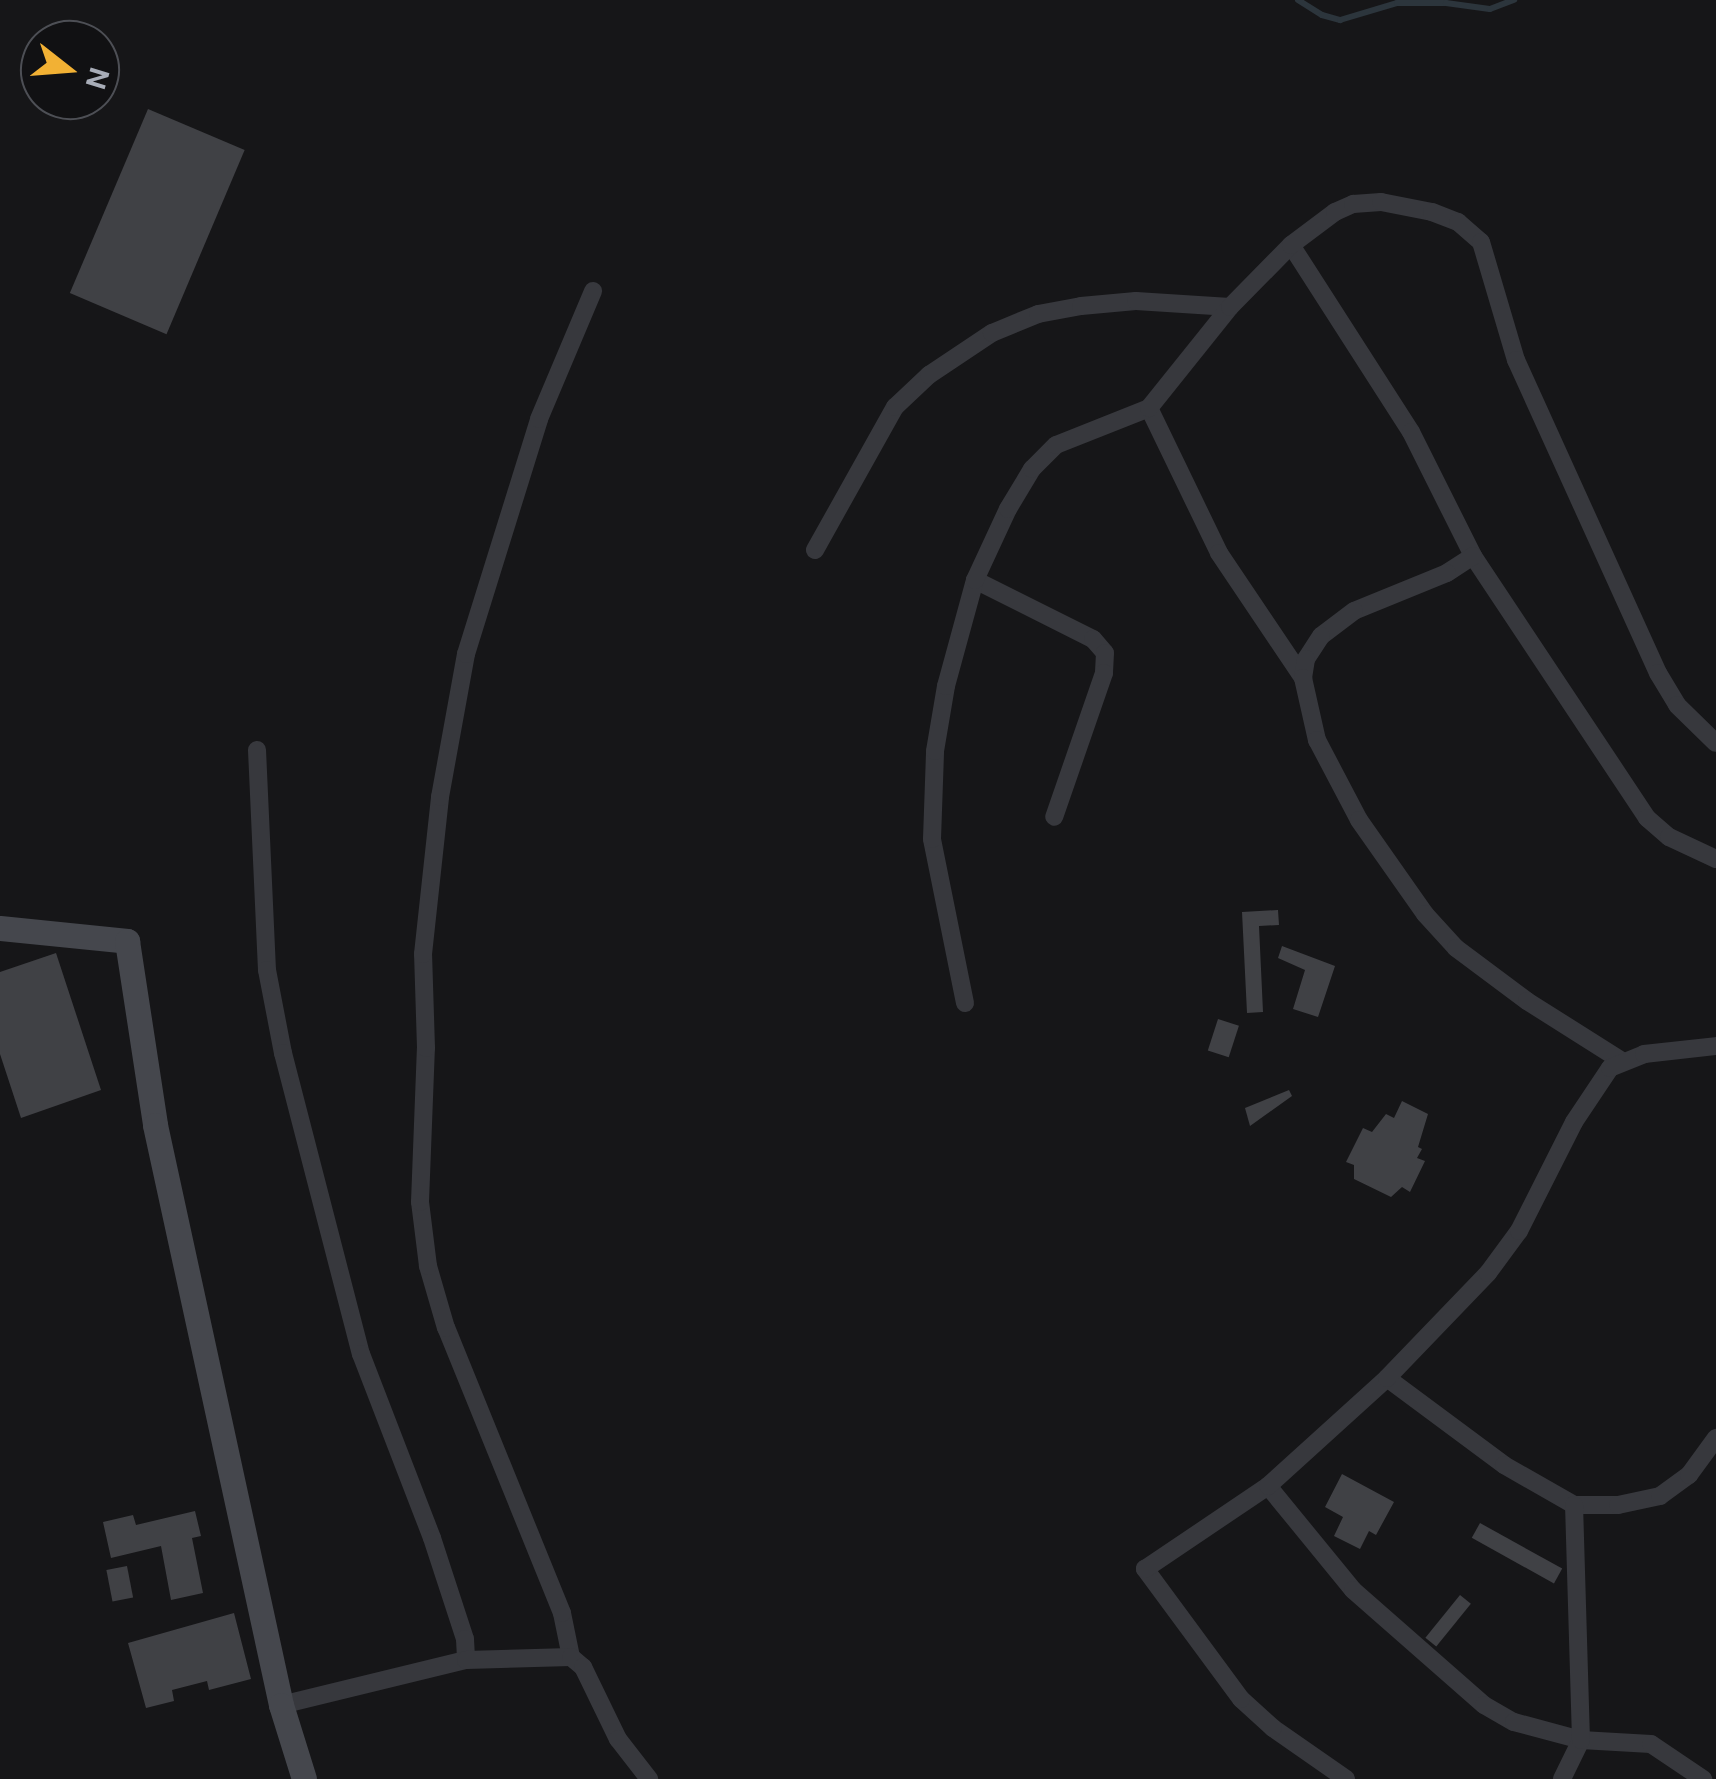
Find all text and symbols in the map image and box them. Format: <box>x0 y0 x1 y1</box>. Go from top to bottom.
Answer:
north arrow <box>20 20 120 120</box>
text: N <box>77 63 118 93</box>

